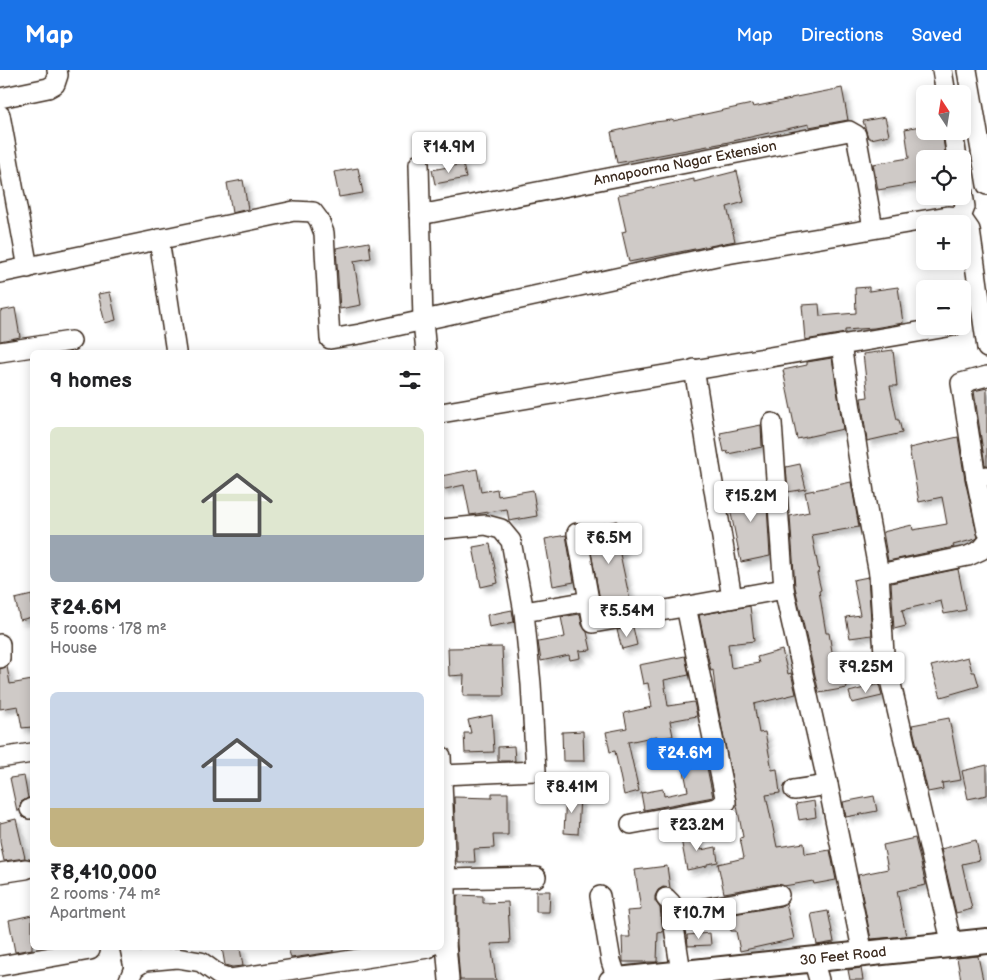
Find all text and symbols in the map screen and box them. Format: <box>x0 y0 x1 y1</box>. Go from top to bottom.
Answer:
text: Map <box>25 21 73 50</box>
text: Map <box>737 25 773 46</box>
text: Directions <box>801 25 883 46</box>
text: Saved <box>911 25 962 46</box>
north arrow <box>916 85 971 140</box>
map controls <box>916 85 971 335</box>
pin: ₹14.9M <box>408 132 490 174</box>
street label: Annapoorna Nagar Extension <box>592 137 778 189</box>
text: ₹14.9M <box>423 138 475 157</box>
button: locate <box>916 150 971 205</box>
button: + <box>916 215 971 270</box>
button: − <box>916 280 971 335</box>
icon: filters <box>396 366 424 394</box>
text: 9 homes <box>50 368 132 393</box>
icon: home <box>192 460 282 550</box>
pin: ₹15.2M <box>710 480 792 523</box>
text: ₹15.2M <box>725 487 777 506</box>
pin: ₹6.5M <box>574 522 644 565</box>
text: ₹6.5M <box>586 529 632 548</box>
text: ₹24.6M <box>50 595 122 620</box>
pin: ₹5.54M <box>586 596 668 638</box>
text: ₹5.54M <box>600 602 654 621</box>
text: 5 rooms · 178 m² <box>50 620 167 639</box>
text: House <box>50 639 97 658</box>
pin: ₹9.25M <box>825 652 907 694</box>
text: ₹9.25M <box>839 658 893 677</box>
icon: home <box>192 725 282 815</box>
pin: ₹24.6M <box>644 738 726 780</box>
text: ₹24.6M <box>658 744 712 763</box>
pin: ₹8.41M <box>531 772 613 814</box>
text: ₹8.41M <box>546 778 598 797</box>
pin: ₹23.2M <box>656 810 738 852</box>
text: ₹23.2M <box>670 816 724 835</box>
text: ₹8,410,000 <box>50 860 157 885</box>
text: 2 rooms · 74 m² <box>50 885 161 904</box>
pin: ₹10.7M <box>658 898 740 940</box>
text: Apartment <box>50 904 126 923</box>
text: ₹10.7M <box>673 904 725 923</box>
street label: 30 Feet Road <box>799 943 887 969</box>

